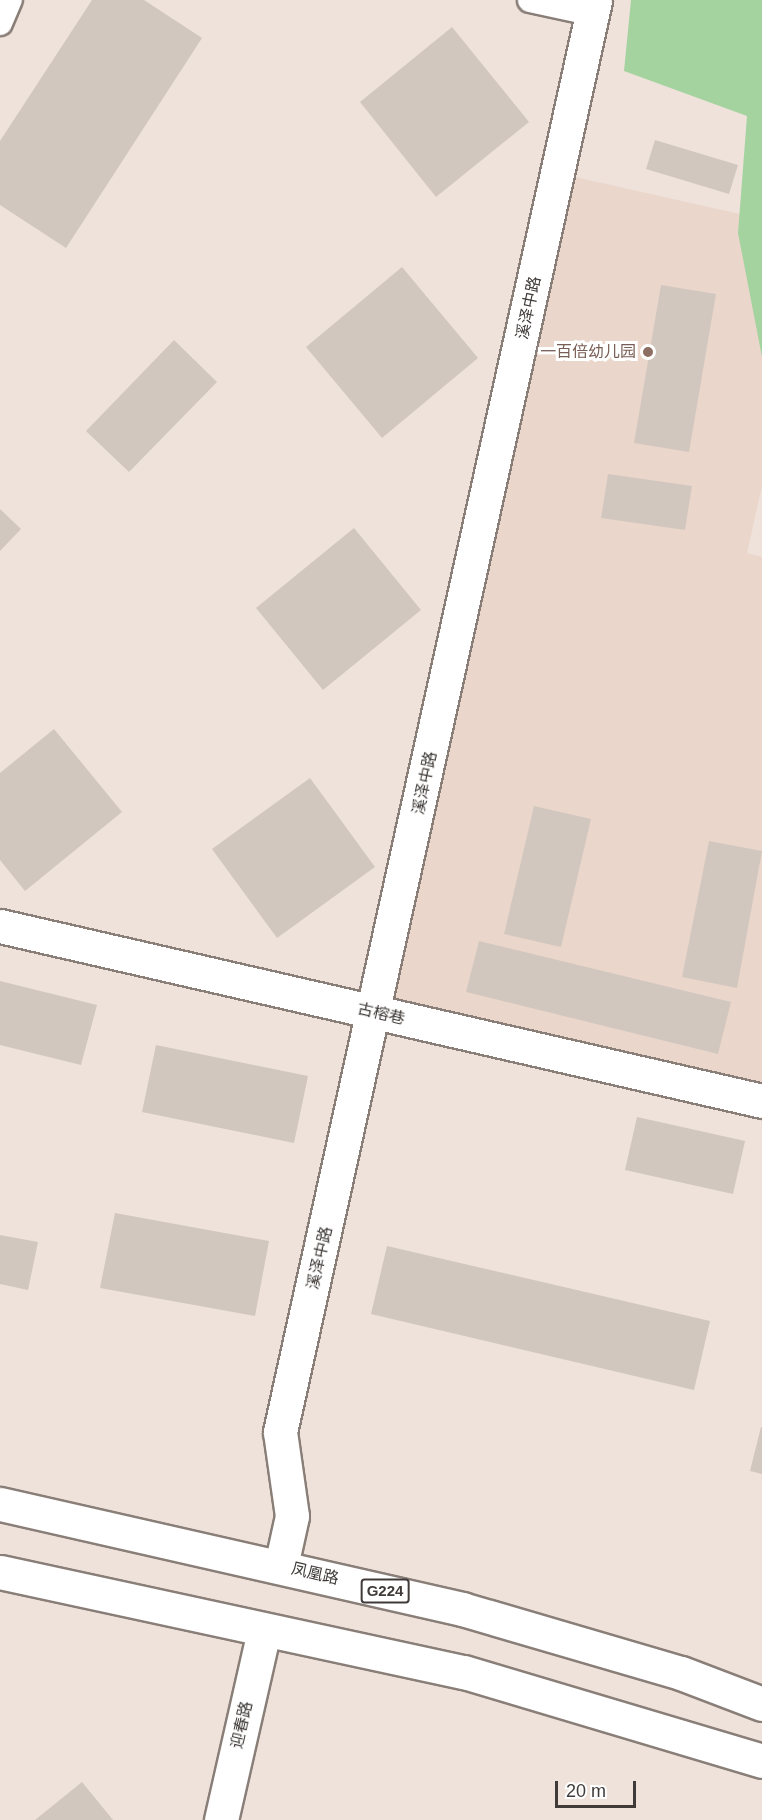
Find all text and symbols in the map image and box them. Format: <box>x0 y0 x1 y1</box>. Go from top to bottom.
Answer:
street label: 溪泽中路 <box>513 275 545 341</box>
place label: 一百倍幼儿园 <box>540 342 636 362</box>
marker: 一百倍幼儿园 <box>641 345 655 359</box>
street label: 溪泽中路 <box>409 750 441 816</box>
street label: 古榕巷 <box>355 999 407 1029</box>
street label: 溪泽中路 <box>303 1225 337 1291</box>
street label: 凤凰路 <box>289 1559 341 1589</box>
road number: G224 <box>360 1579 410 1603</box>
street label: 迎春路 <box>227 1699 257 1751</box>
scale bar <box>558 1769 639 1807</box>
text: 20 m <box>566 1781 606 1801</box>

